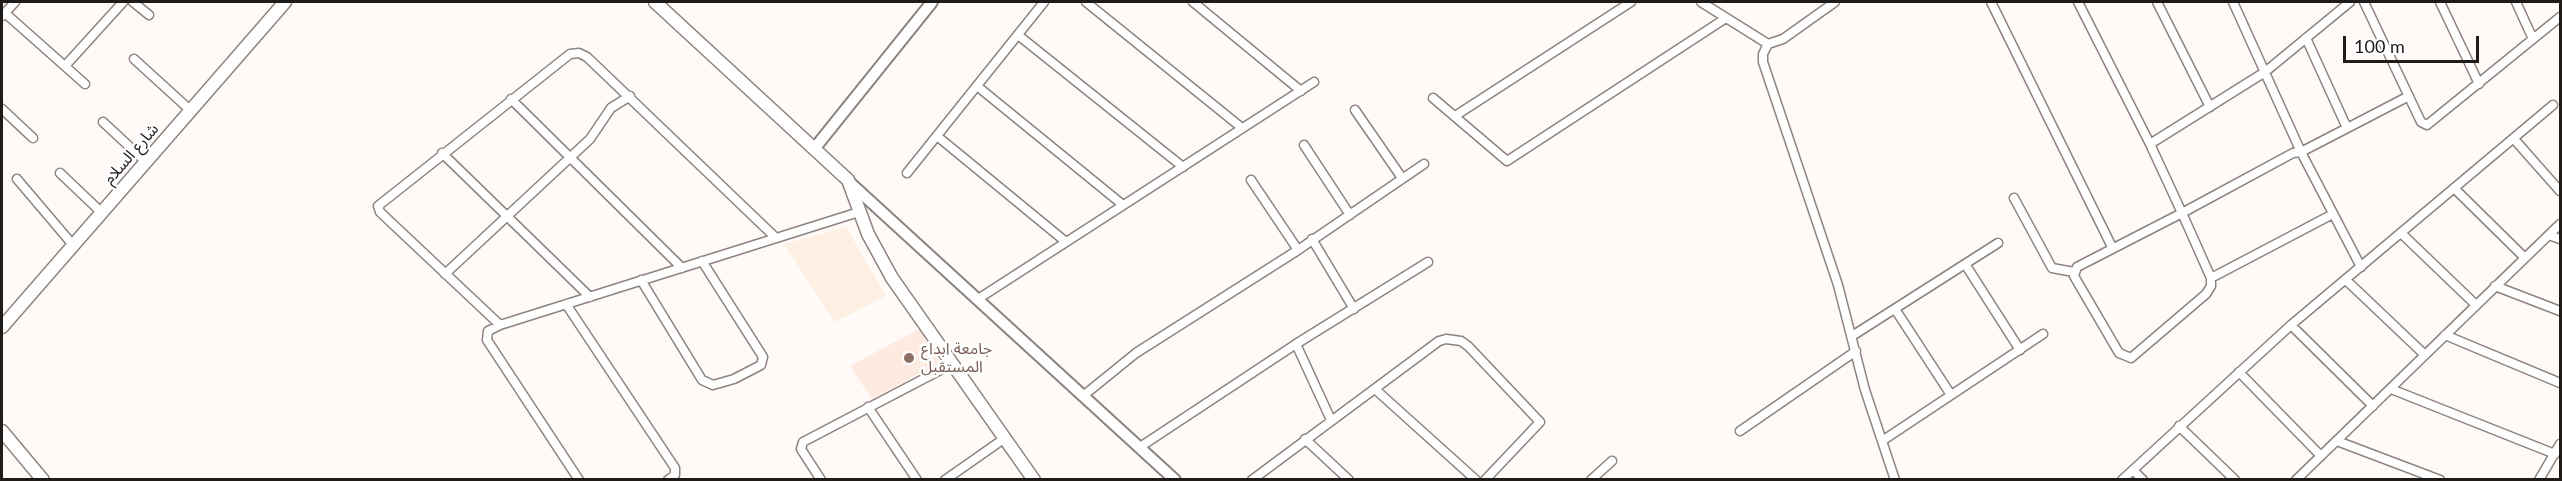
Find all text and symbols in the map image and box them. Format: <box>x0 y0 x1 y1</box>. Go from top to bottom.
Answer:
scale bar <box>2346 24 2482 62</box>
text: 100 m <box>2354 35 2405 57</box>
street label: شارع السلام <box>99 120 163 188</box>
place label: جامعة ابداع المستقبل <box>921 339 992 377</box>
marker: جامعة ابداع المستقبل <box>902 351 916 365</box>

